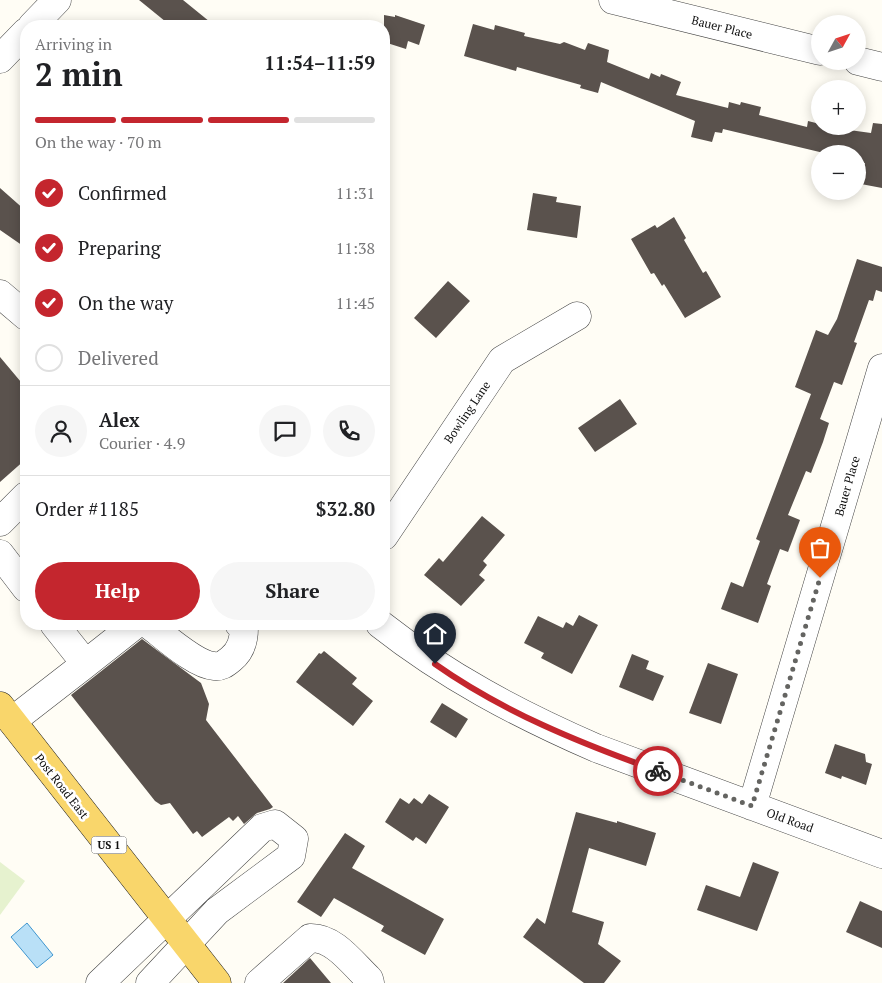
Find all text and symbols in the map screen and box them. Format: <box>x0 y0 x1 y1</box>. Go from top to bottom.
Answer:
street label: Bauer Place <box>690 12 754 42</box>
north arrow <box>811 15 866 70</box>
map controls <box>811 15 866 200</box>
text: Arriving in <box>35 33 112 55</box>
text: 11:54–11:59 <box>264 50 375 75</box>
text: 2 min <box>35 53 123 95</box>
button: + <box>811 80 866 135</box>
text: On the way · 70 m <box>35 131 162 153</box>
button: − <box>811 145 866 200</box>
icon: check <box>35 179 63 207</box>
text: Confirmed <box>78 180 167 205</box>
text: 11:31 <box>336 182 375 204</box>
icon: check <box>35 234 63 262</box>
text: Preparing <box>78 235 161 260</box>
text: 11:38 <box>336 237 375 259</box>
icon: check <box>35 289 63 317</box>
text: On the way <box>78 290 173 315</box>
text: 11:45 <box>336 292 375 314</box>
text: Delivered <box>78 345 159 370</box>
street label: Bowling Lane <box>441 378 493 446</box>
button: person <box>35 405 87 457</box>
button: chat <box>259 405 311 457</box>
button: phone <box>323 405 375 457</box>
text: Alex <box>99 407 140 432</box>
text: Courier · 4.9 <box>99 432 185 454</box>
street label: Bauer Place <box>831 454 863 518</box>
text: Order #1185 <box>35 496 139 521</box>
text: $32.80 <box>316 496 375 521</box>
pin <box>799 527 841 578</box>
icon: bag <box>806 534 834 562</box>
button: Help <box>35 562 200 620</box>
button: Share <box>210 562 375 620</box>
pin <box>414 613 456 664</box>
icon: home <box>421 620 449 648</box>
courier <box>633 746 683 796</box>
street label: Post Road East <box>32 751 92 822</box>
icon: bike <box>644 757 672 785</box>
street label: Old Road <box>764 805 816 836</box>
road number: US 1 <box>92 836 126 854</box>

